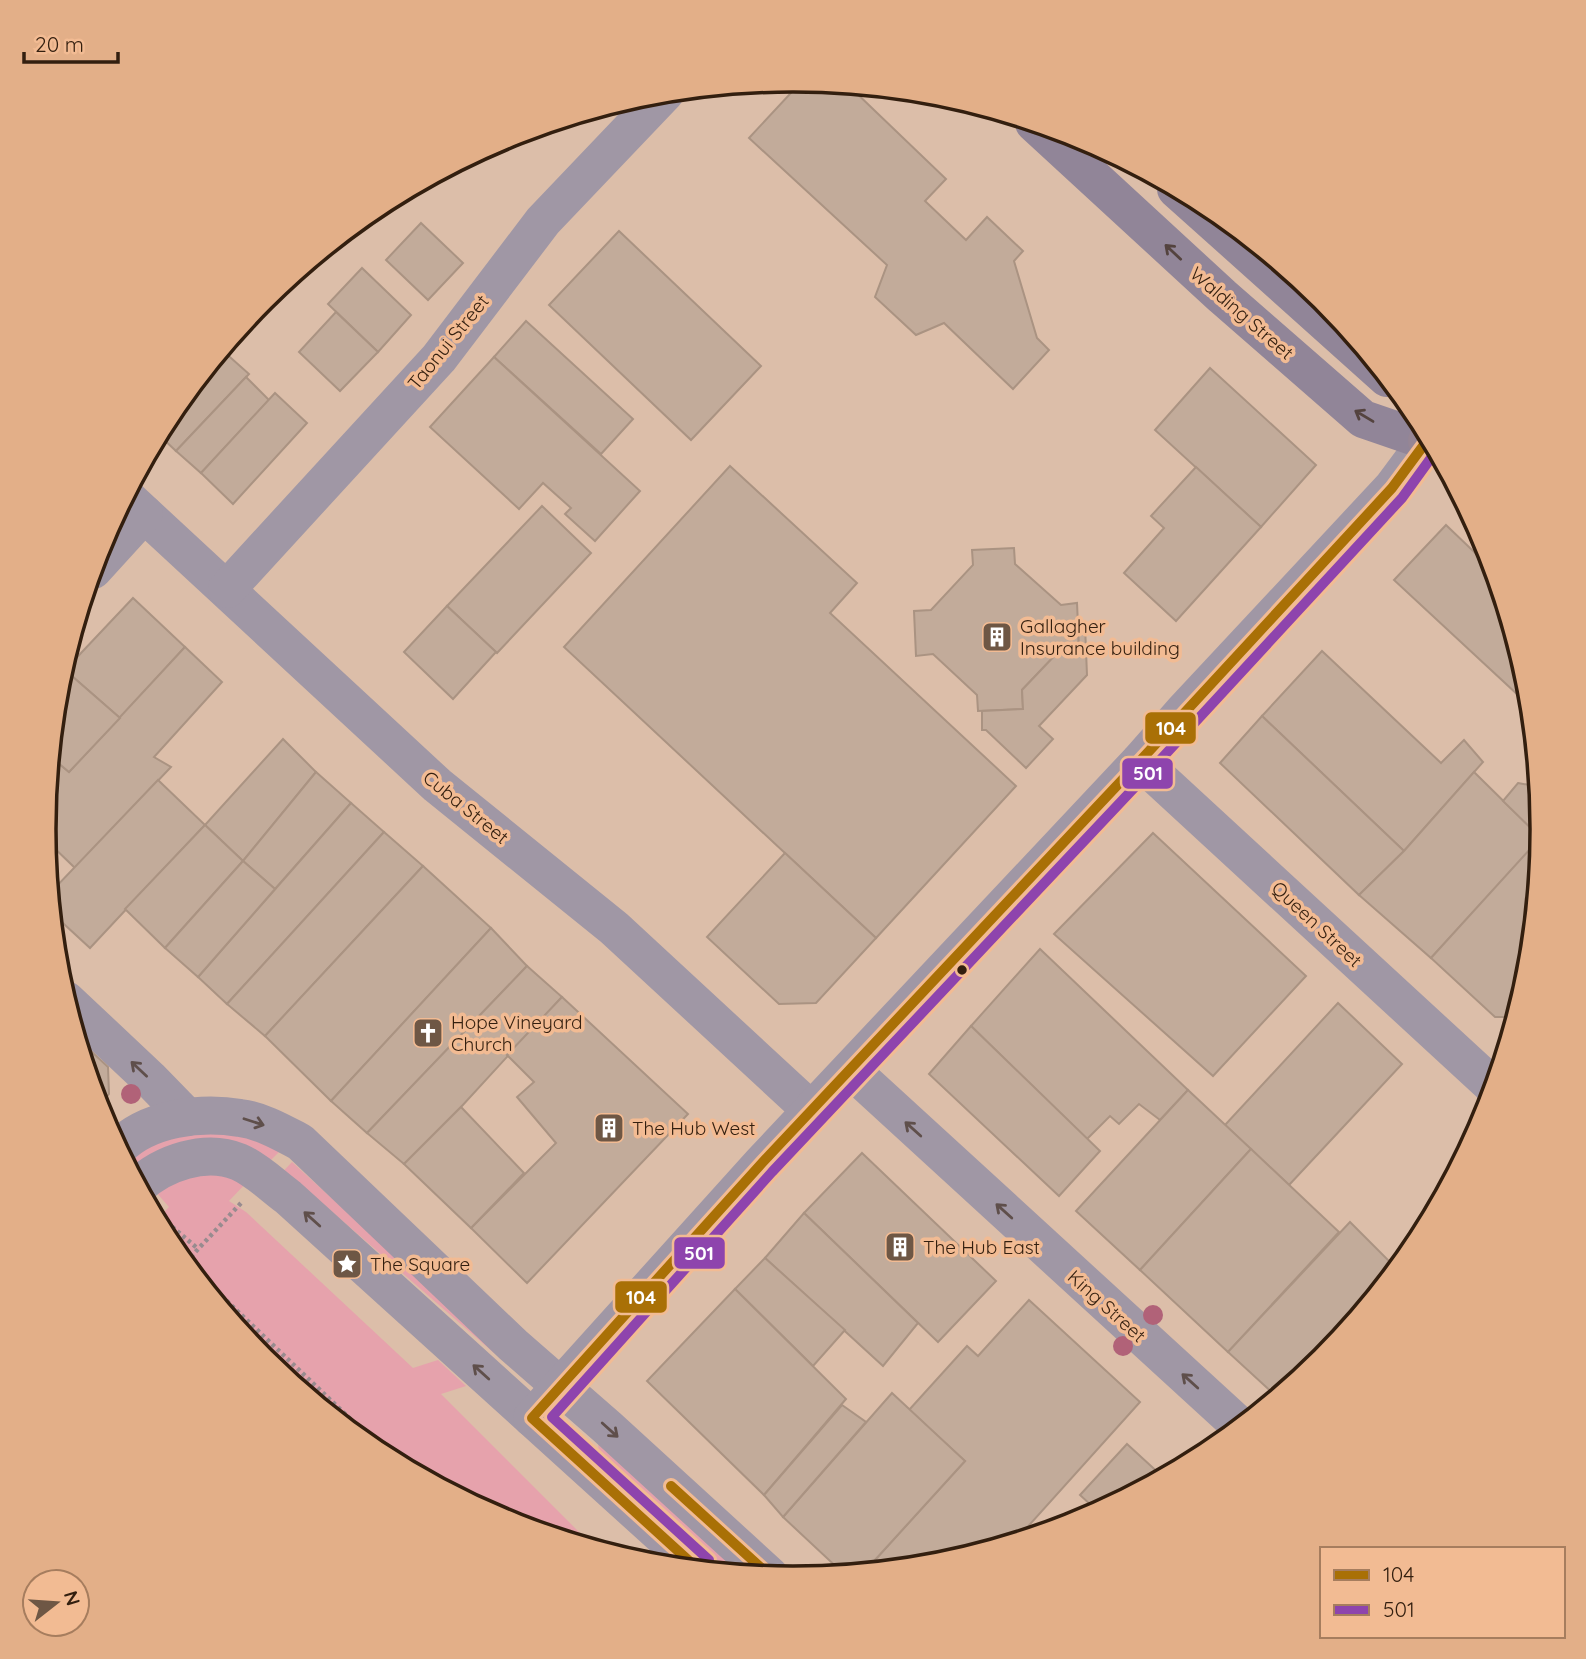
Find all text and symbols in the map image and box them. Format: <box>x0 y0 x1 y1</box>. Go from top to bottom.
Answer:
scale bar <box>24 21 119 65</box>
text: 20 m <box>35 31 84 57</box>
one-way arrow <box>1164 244 1182 260</box>
street label: Walding Street <box>1185 261 1299 365</box>
street label: Taonui Street <box>402 290 494 394</box>
one-way arrow <box>1354 409 1374 423</box>
place label: Gallagher Insurance building <box>1020 614 1180 660</box>
building icon: Gallagher Insurance building <box>980 620 1014 654</box>
line badge: 104 <box>1144 711 1197 745</box>
text: 104 <box>1156 716 1186 740</box>
line badge: 501 <box>1121 757 1174 790</box>
text: 501 <box>1133 761 1163 785</box>
street label: Cuba Street <box>418 765 514 849</box>
street label: Queen Street <box>1267 876 1367 972</box>
unlabelled marker <box>955 963 969 977</box>
place label: Hope Vineyard Church <box>451 1010 583 1056</box>
church icon: Hope Vineyard Church <box>411 1016 445 1050</box>
one-way arrow <box>131 1060 148 1077</box>
building icon: The Hub West <box>592 1111 626 1145</box>
one-way arrow <box>243 1116 265 1129</box>
place label: The Hub West <box>632 1116 756 1140</box>
one-way arrow <box>904 1121 922 1137</box>
one-way arrow <box>995 1203 1013 1219</box>
one-way arrow <box>304 1212 322 1228</box>
building icon: The Hub East <box>883 1230 917 1264</box>
place label: The Hub East <box>923 1235 1040 1259</box>
line badge: 501 <box>673 1236 726 1270</box>
text: 501 <box>684 1241 714 1265</box>
place icon: The Square <box>330 1247 364 1281</box>
place label: The Square <box>370 1252 470 1276</box>
street label: King Street <box>1063 1265 1151 1347</box>
line badge: 104 <box>614 1280 668 1314</box>
text: 104 <box>626 1285 656 1309</box>
one-way arrow <box>472 1364 490 1380</box>
one-way arrow <box>1181 1373 1199 1389</box>
one-way arrow <box>601 1422 619 1438</box>
legend <box>1320 1547 1565 1638</box>
text: 104 <box>1383 1561 1414 1587</box>
north arrow <box>21 1568 91 1638</box>
text: N <box>59 1588 86 1608</box>
text: 501 <box>1383 1596 1415 1622</box>

